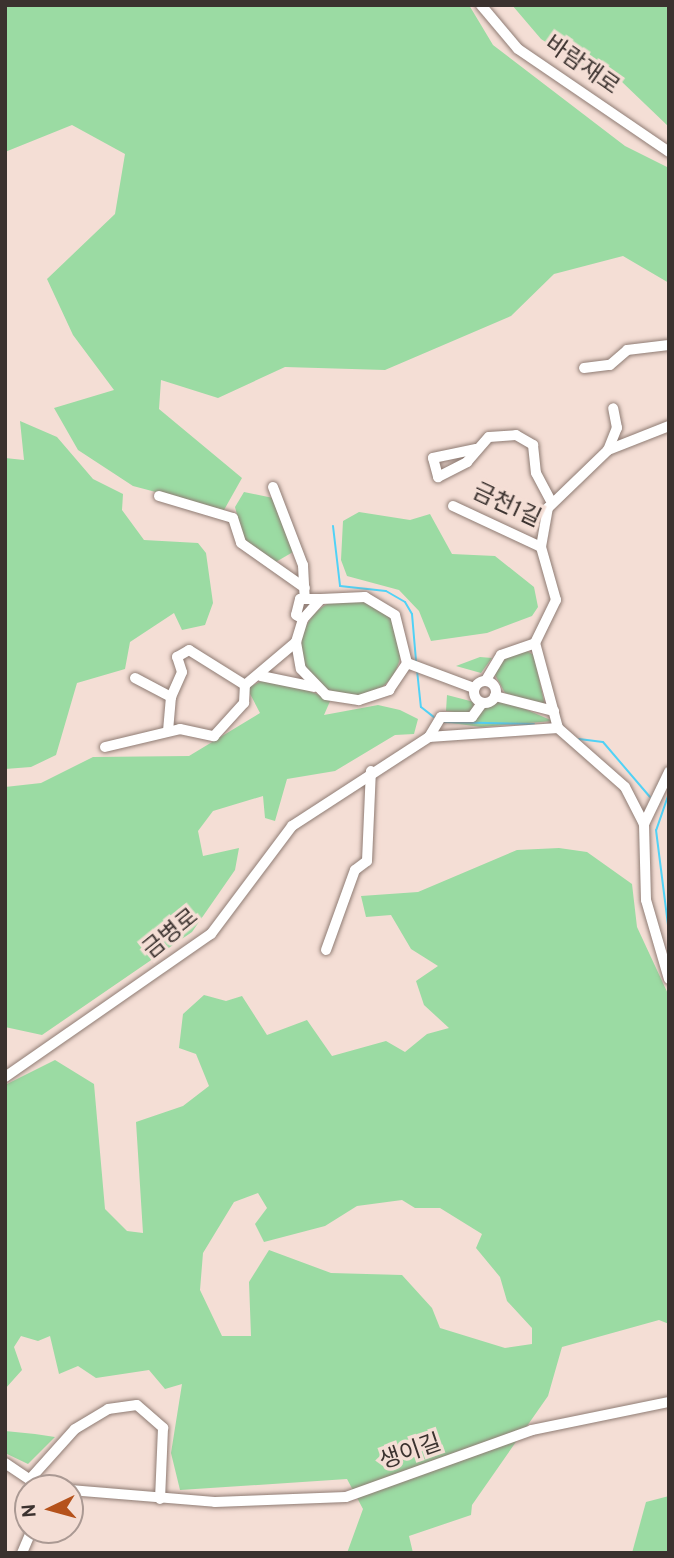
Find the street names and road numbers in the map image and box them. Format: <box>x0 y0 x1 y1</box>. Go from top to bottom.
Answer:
street label: 바람재로 <box>538 31 624 103</box>
street label: 금천1길 <box>468 479 544 535</box>
street label: 금병로 <box>139 904 205 966</box>
street label: 생이길 <box>376 1431 446 1477</box>

